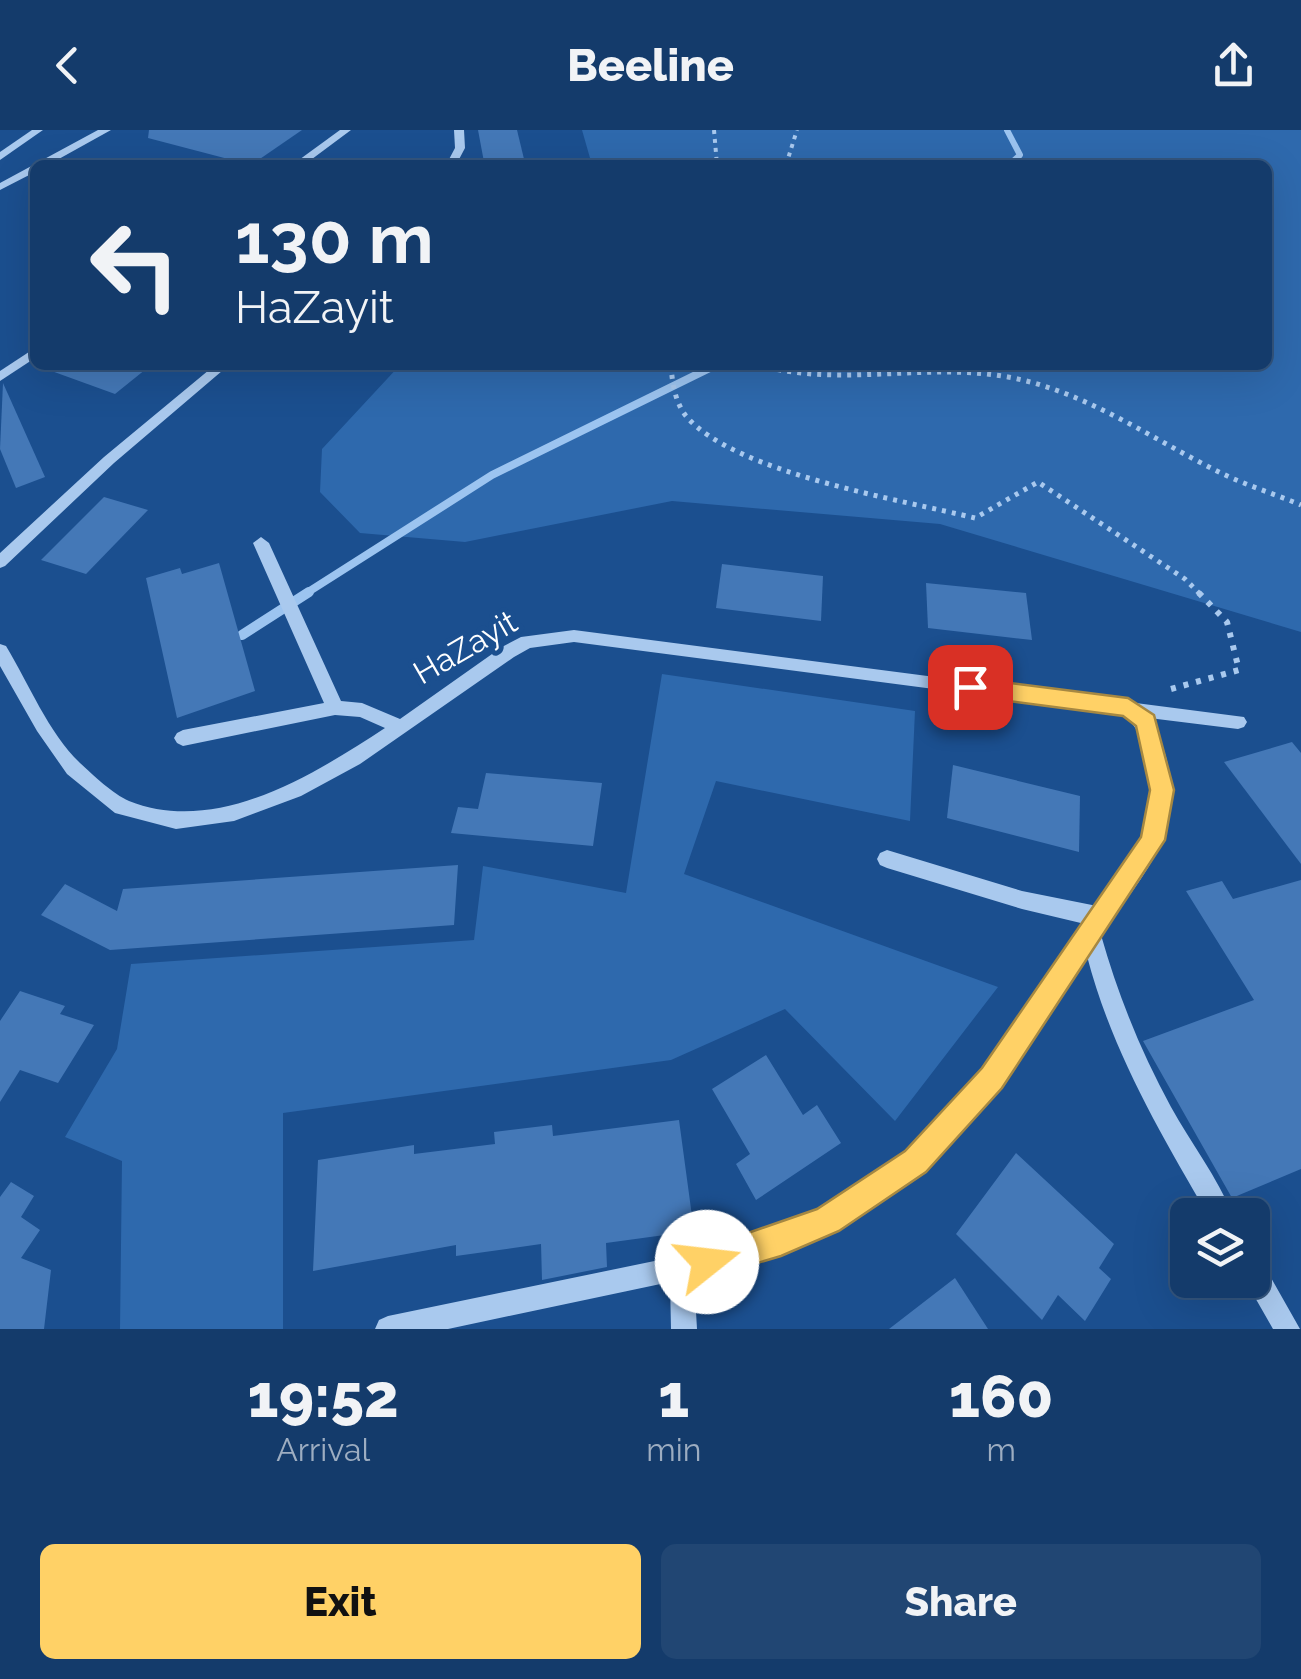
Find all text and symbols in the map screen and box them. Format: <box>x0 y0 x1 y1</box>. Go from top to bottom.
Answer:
icon: back <box>40 38 95 93</box>
icon: share <box>1206 38 1261 93</box>
text: Beeline <box>567 39 734 92</box>
text: 130 m <box>235 197 434 279</box>
icon: left <box>70 200 200 330</box>
text: HaZayit <box>235 281 394 334</box>
street label: HaZayit <box>407 603 523 691</box>
pin <box>928 645 1013 730</box>
icon: arrive <box>943 660 998 715</box>
map controls <box>1170 1198 1270 1298</box>
button: layers <box>1170 1198 1270 1298</box>
position arrow <box>655 1210 759 1314</box>
text: 19:52 <box>248 1361 399 1431</box>
text: 1 <box>658 1361 689 1431</box>
text: 160 <box>949 1361 1053 1431</box>
text: Arrival <box>276 1431 370 1468</box>
text: min <box>646 1431 701 1468</box>
text: m <box>986 1431 1016 1468</box>
button: Exit <box>40 1544 641 1659</box>
button: Share <box>661 1544 1261 1659</box>

